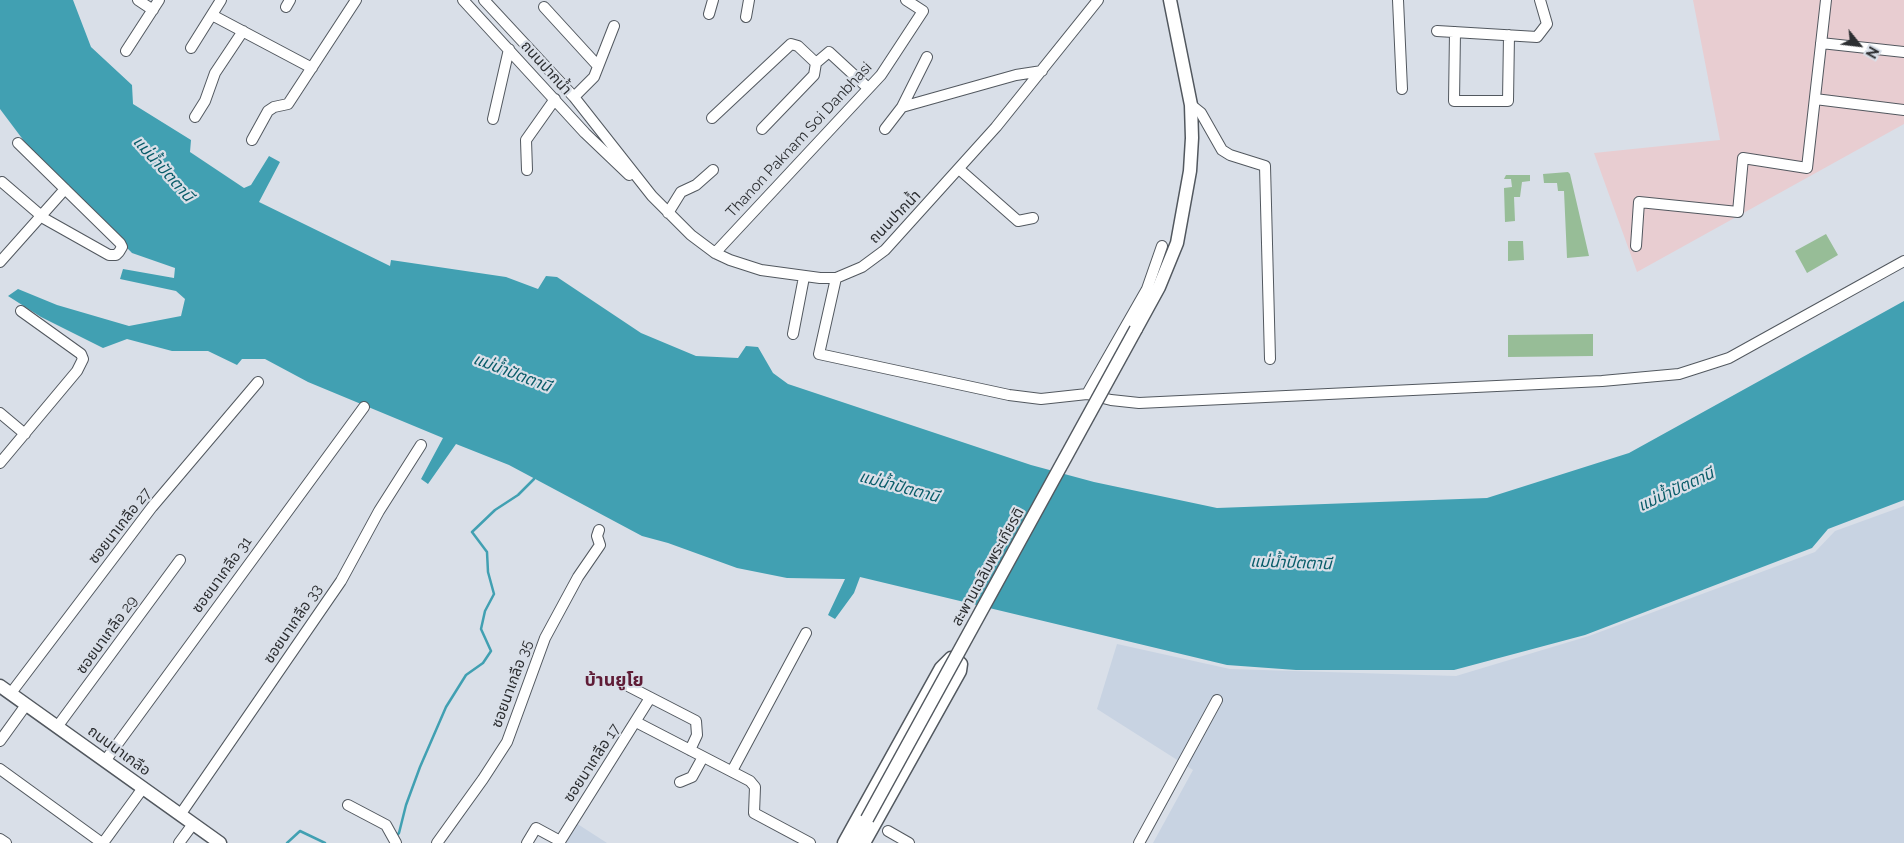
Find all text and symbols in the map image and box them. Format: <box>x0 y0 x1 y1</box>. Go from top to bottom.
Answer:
north arrow <box>1834 20 1884 70</box>
street label: ถนนปากน้ำ <box>517 37 575 99</box>
text: N <box>1863 44 1882 61</box>
street label: Thanon Paknam Soi Danbhasi <box>722 59 876 221</box>
water label: แม่น้ำปัตตานี <box>129 132 197 206</box>
street label: ถนนปากน้ำ <box>865 187 925 247</box>
water label: แม่น้ำปัตตานี <box>470 349 554 397</box>
water label: แม่น้ำปัตตานี <box>1635 464 1717 516</box>
water label: แม่น้ำปัตตานี <box>857 467 941 507</box>
street label: ซอยนาเกลือ 27 <box>85 484 155 568</box>
street label: สะพานเฉลิมพระเกียรติ <box>948 505 1028 629</box>
street label: ซอยนาเกลือ 31 <box>188 533 256 617</box>
water label: แม่น้ำปัตตานี <box>1250 552 1332 574</box>
street label: ซอยนาเกลือ 33 <box>260 581 326 667</box>
street label: ซอยนาเกลือ 29 <box>73 592 141 678</box>
street label: ซอยนาเกลือ 35 <box>488 638 536 730</box>
district label: บ้านยูโย <box>584 670 644 692</box>
street label: ซอยนาเกลือ 17 <box>560 720 624 806</box>
street label: ถนนนาเกลือ <box>84 722 154 780</box>

